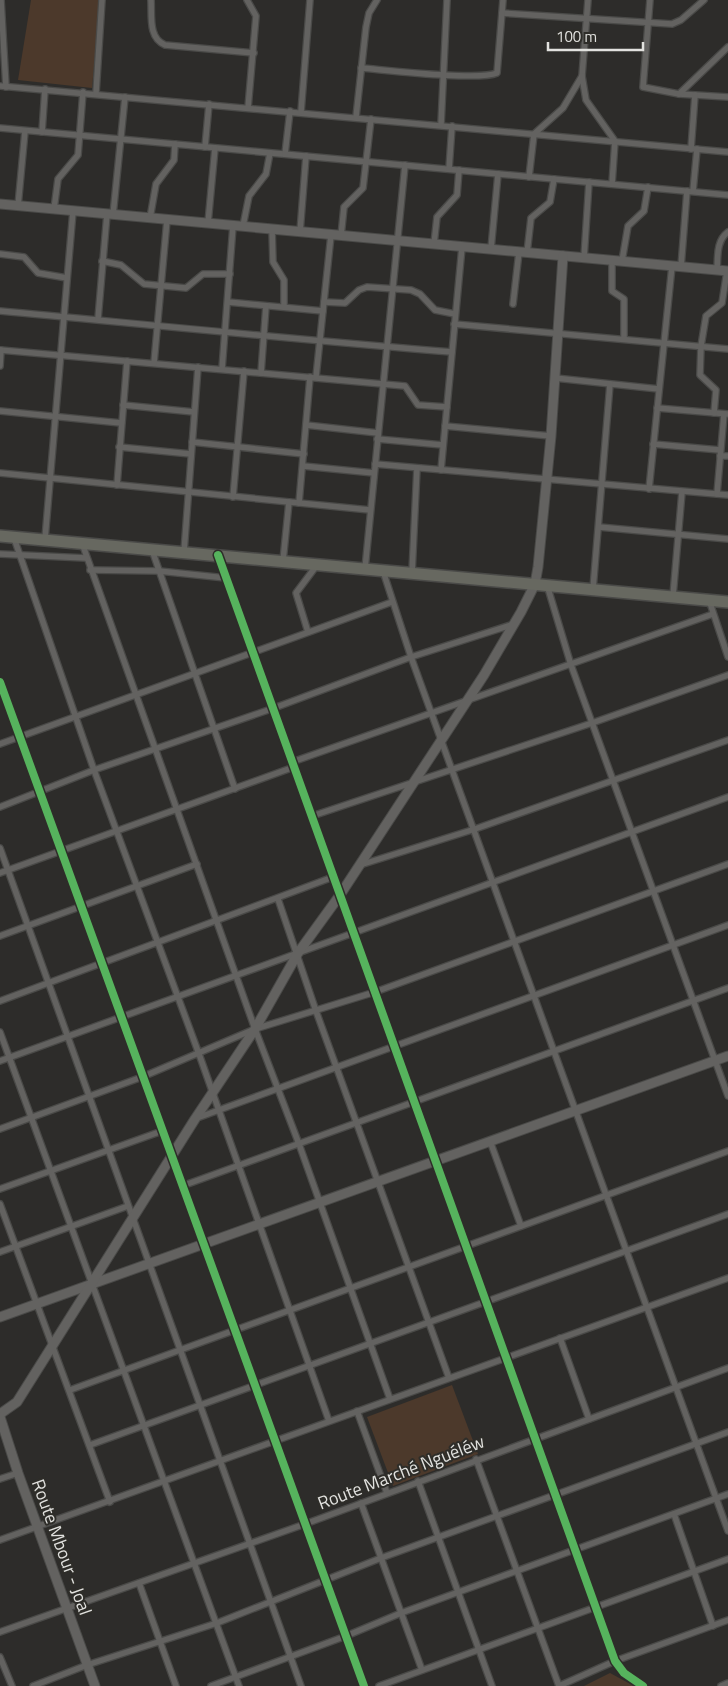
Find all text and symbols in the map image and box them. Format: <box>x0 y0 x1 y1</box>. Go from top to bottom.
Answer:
scale bar <box>548 20 643 52</box>
text: 100 m <box>556 25 597 48</box>
street label: Route Marché Nguéléw <box>314 1428 489 1516</box>
street label: Route Mbour - Joal <box>25 1475 99 1619</box>

